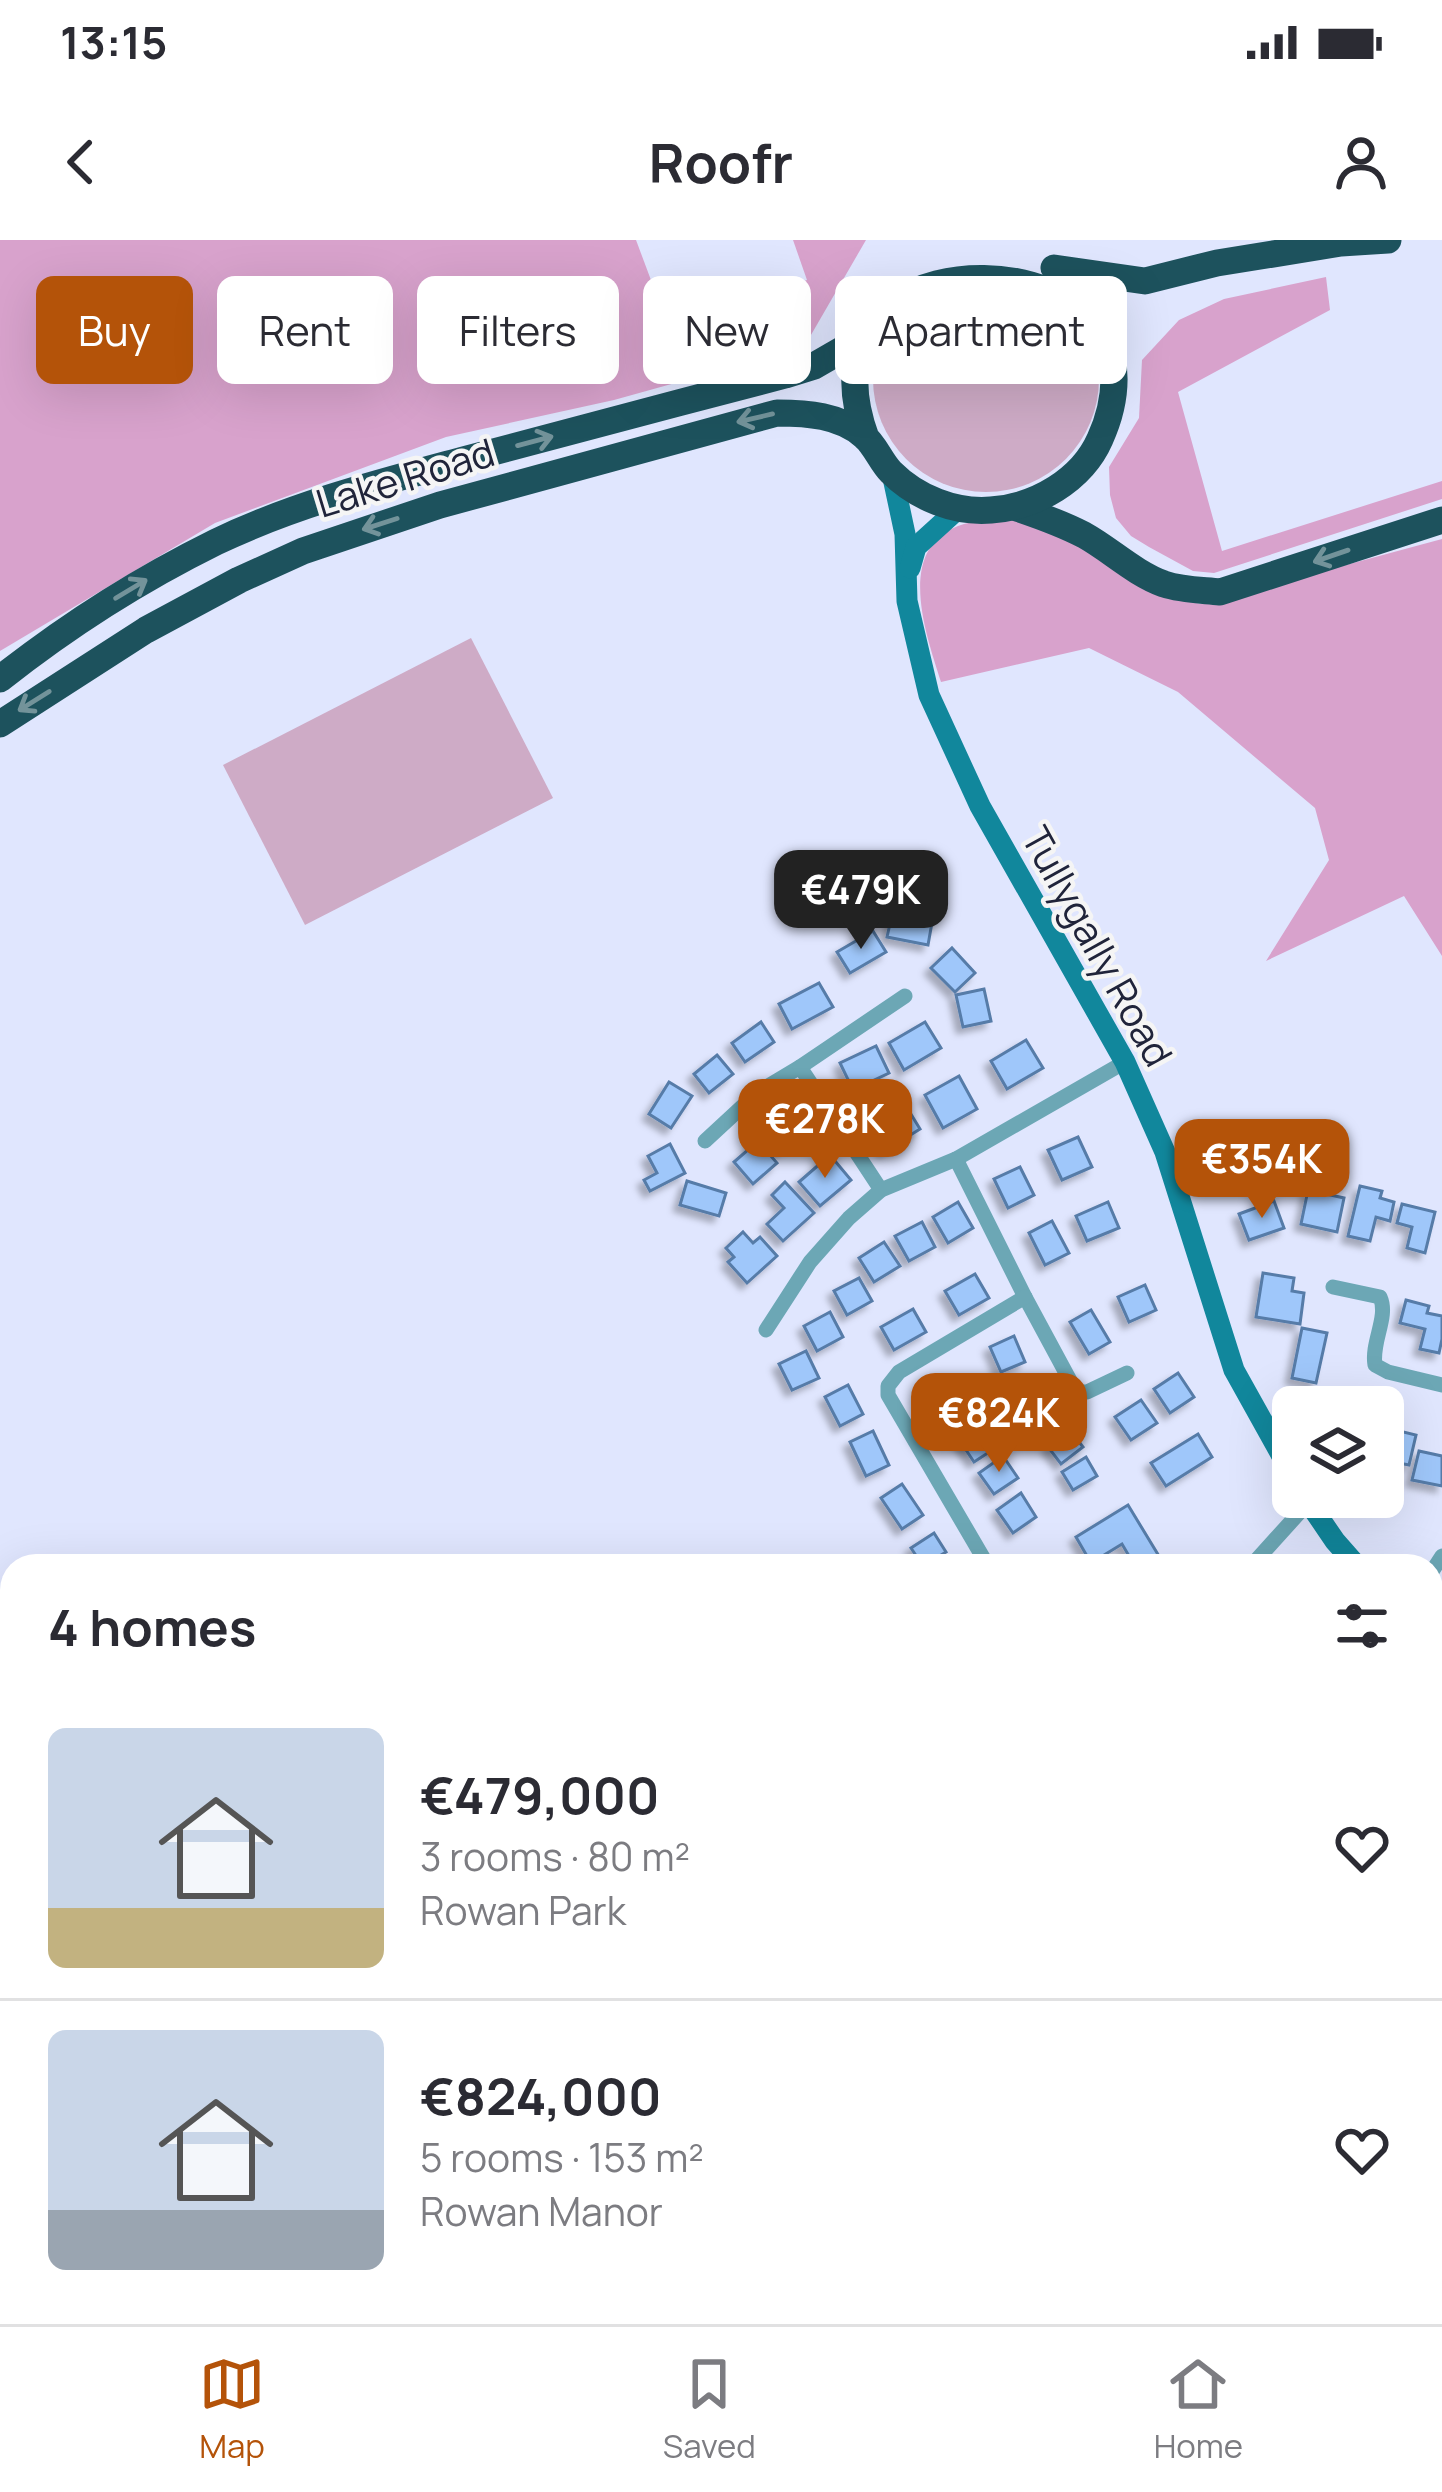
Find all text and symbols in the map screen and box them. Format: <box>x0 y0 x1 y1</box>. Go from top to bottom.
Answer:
text: 13:15 <box>60 11 167 73</box>
text: Roofr <box>649 125 793 199</box>
icon: back <box>48 129 114 195</box>
icon: person <box>1328 129 1394 195</box>
chip: Buy <box>36 276 193 384</box>
chip: Rent <box>217 276 393 384</box>
chip: Filters <box>417 276 619 384</box>
chip: New <box>643 276 811 384</box>
chip: Apartment <box>835 276 1127 384</box>
one-way arrow <box>737 408 775 430</box>
street label: Lake Road <box>309 424 501 530</box>
one-way arrow <box>515 429 553 451</box>
one-way arrow <box>362 514 400 536</box>
one-way arrow <box>1313 547 1350 568</box>
one-way arrow <box>113 577 147 601</box>
one-way arrow <box>18 689 52 713</box>
street label: Tullygally Road <box>1010 816 1186 1076</box>
pin: €479K <box>777 850 945 952</box>
text: €479K <box>801 862 921 916</box>
pin: €278K <box>741 1079 909 1181</box>
text: €278K <box>765 1091 885 1145</box>
pin: €354K <box>1178 1119 1346 1221</box>
text: €354K <box>1201 1131 1323 1185</box>
pin: €824K <box>915 1373 1083 1475</box>
text: €824K <box>938 1385 1060 1439</box>
map controls <box>1272 1386 1404 1518</box>
button: layers <box>1272 1386 1404 1518</box>
text: 4 homes <box>48 1592 256 1661</box>
icon: filters <box>1329 1593 1395 1659</box>
text: €479,000 <box>420 1760 660 1829</box>
icon: home <box>144 1776 288 1920</box>
icon: heart <box>1329 1815 1395 1881</box>
text: 3 rooms · 80 m² <box>420 1829 690 1883</box>
text: Rowan Park <box>420 1883 626 1937</box>
text: €824,000 <box>420 2061 662 2130</box>
icon: home <box>144 2078 288 2222</box>
icon: heart <box>1329 2117 1395 2183</box>
text: 5 rooms · 153 m² <box>420 2130 704 2184</box>
text: Rowan Manor <box>420 2184 663 2238</box>
tab: Map <box>199 2351 265 2468</box>
tab: Saved <box>663 2351 756 2468</box>
tab: Home <box>1154 2351 1243 2468</box>

